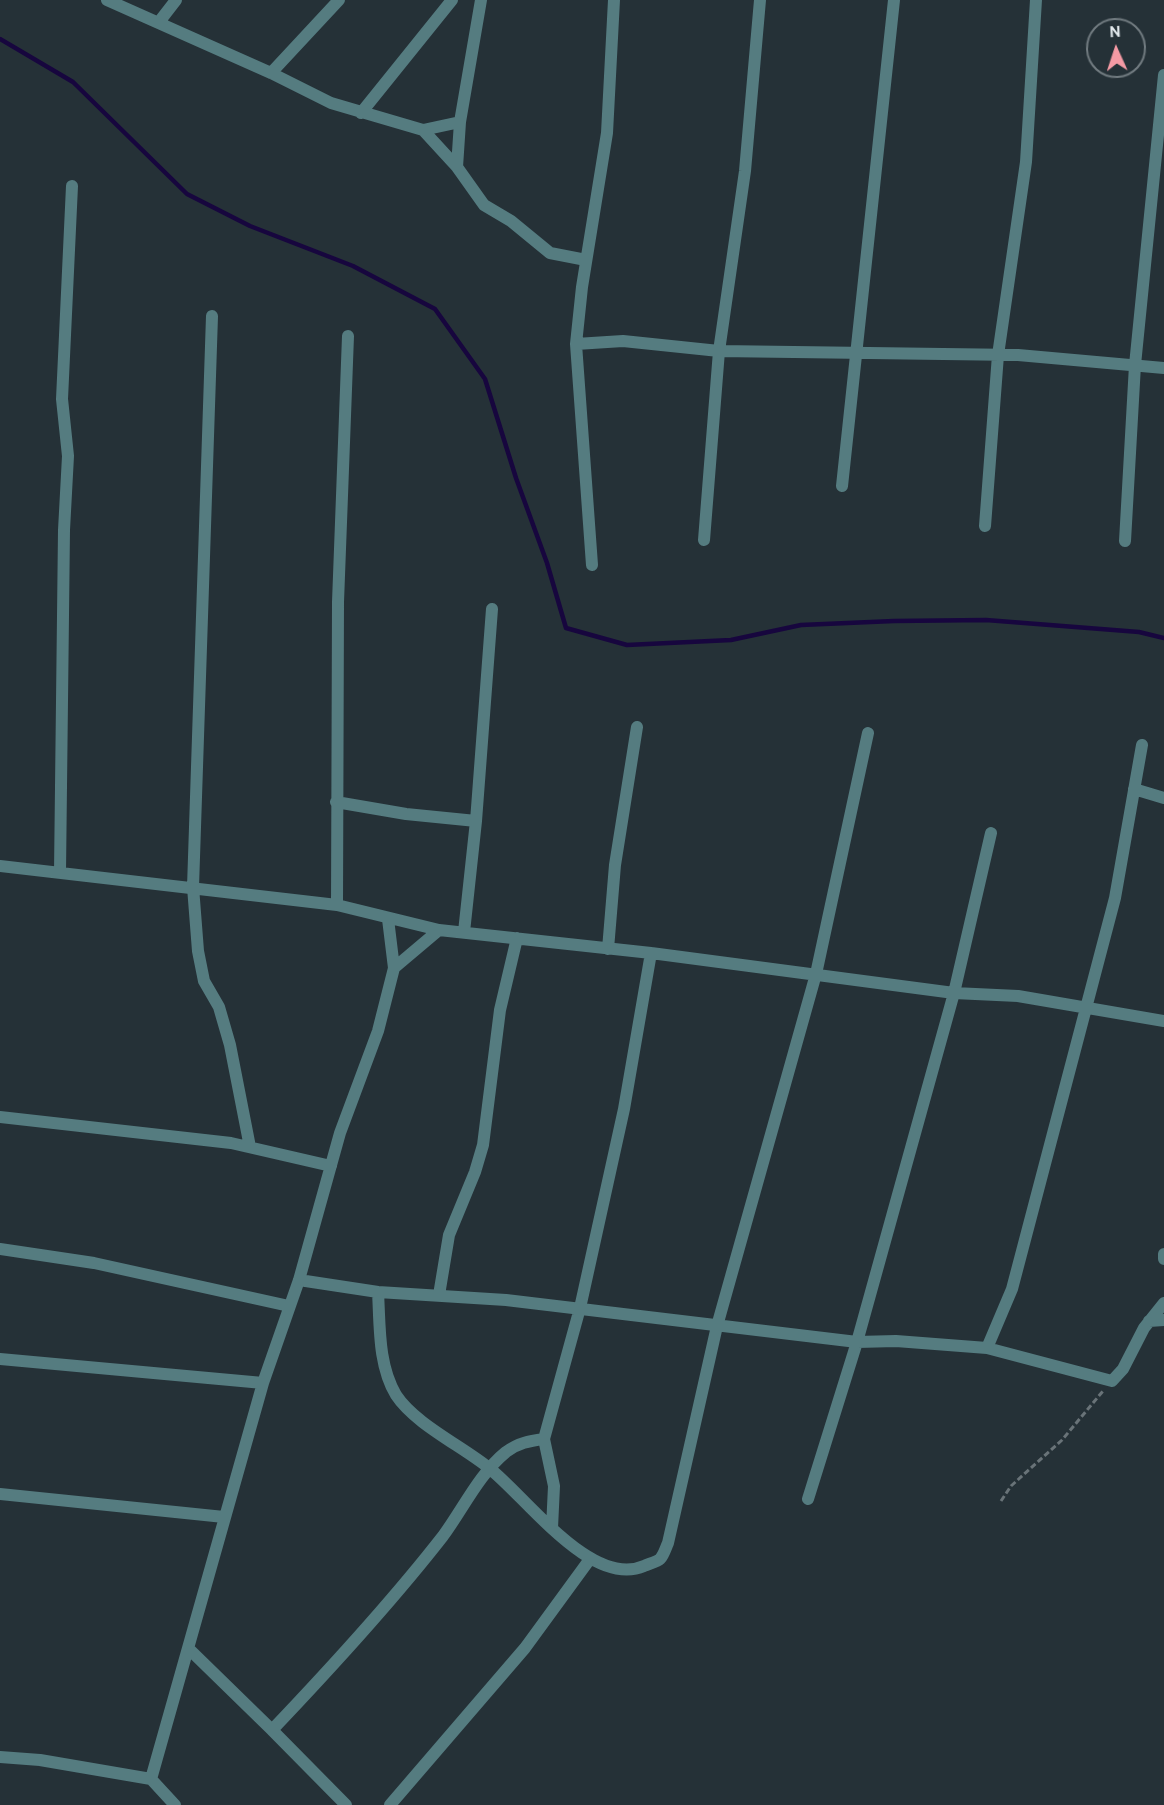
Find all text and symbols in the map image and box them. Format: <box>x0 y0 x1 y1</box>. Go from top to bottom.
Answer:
north arrow <box>1086 18 1146 78</box>
text: N <box>1109 22 1121 41</box>

